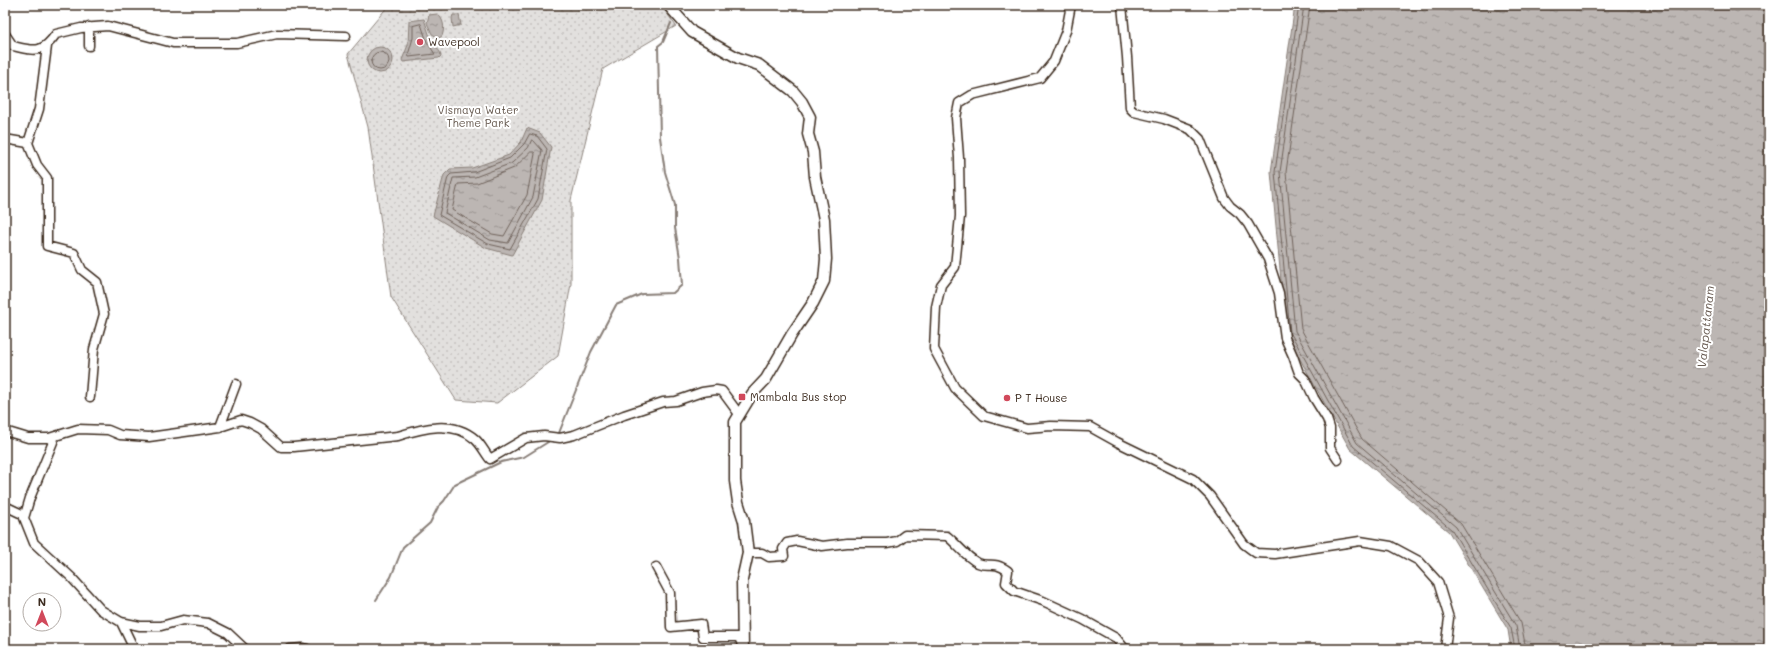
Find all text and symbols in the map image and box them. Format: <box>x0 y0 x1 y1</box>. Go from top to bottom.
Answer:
place label: Wavepool <box>428 34 480 49</box>
marker: Wavepool <box>415 37 425 47</box>
park label: Vismaya Water Theme Park <box>437 102 519 130</box>
water label: Valapattanam <box>1693 285 1717 369</box>
place label: Mambala Bus stop <box>750 389 847 404</box>
place label: P T House <box>1015 390 1068 405</box>
marker: Mambala Bus stop <box>737 392 747 402</box>
marker: P T House <box>1002 393 1012 403</box>
north arrow <box>22 592 62 632</box>
text: N <box>38 594 46 609</box>

